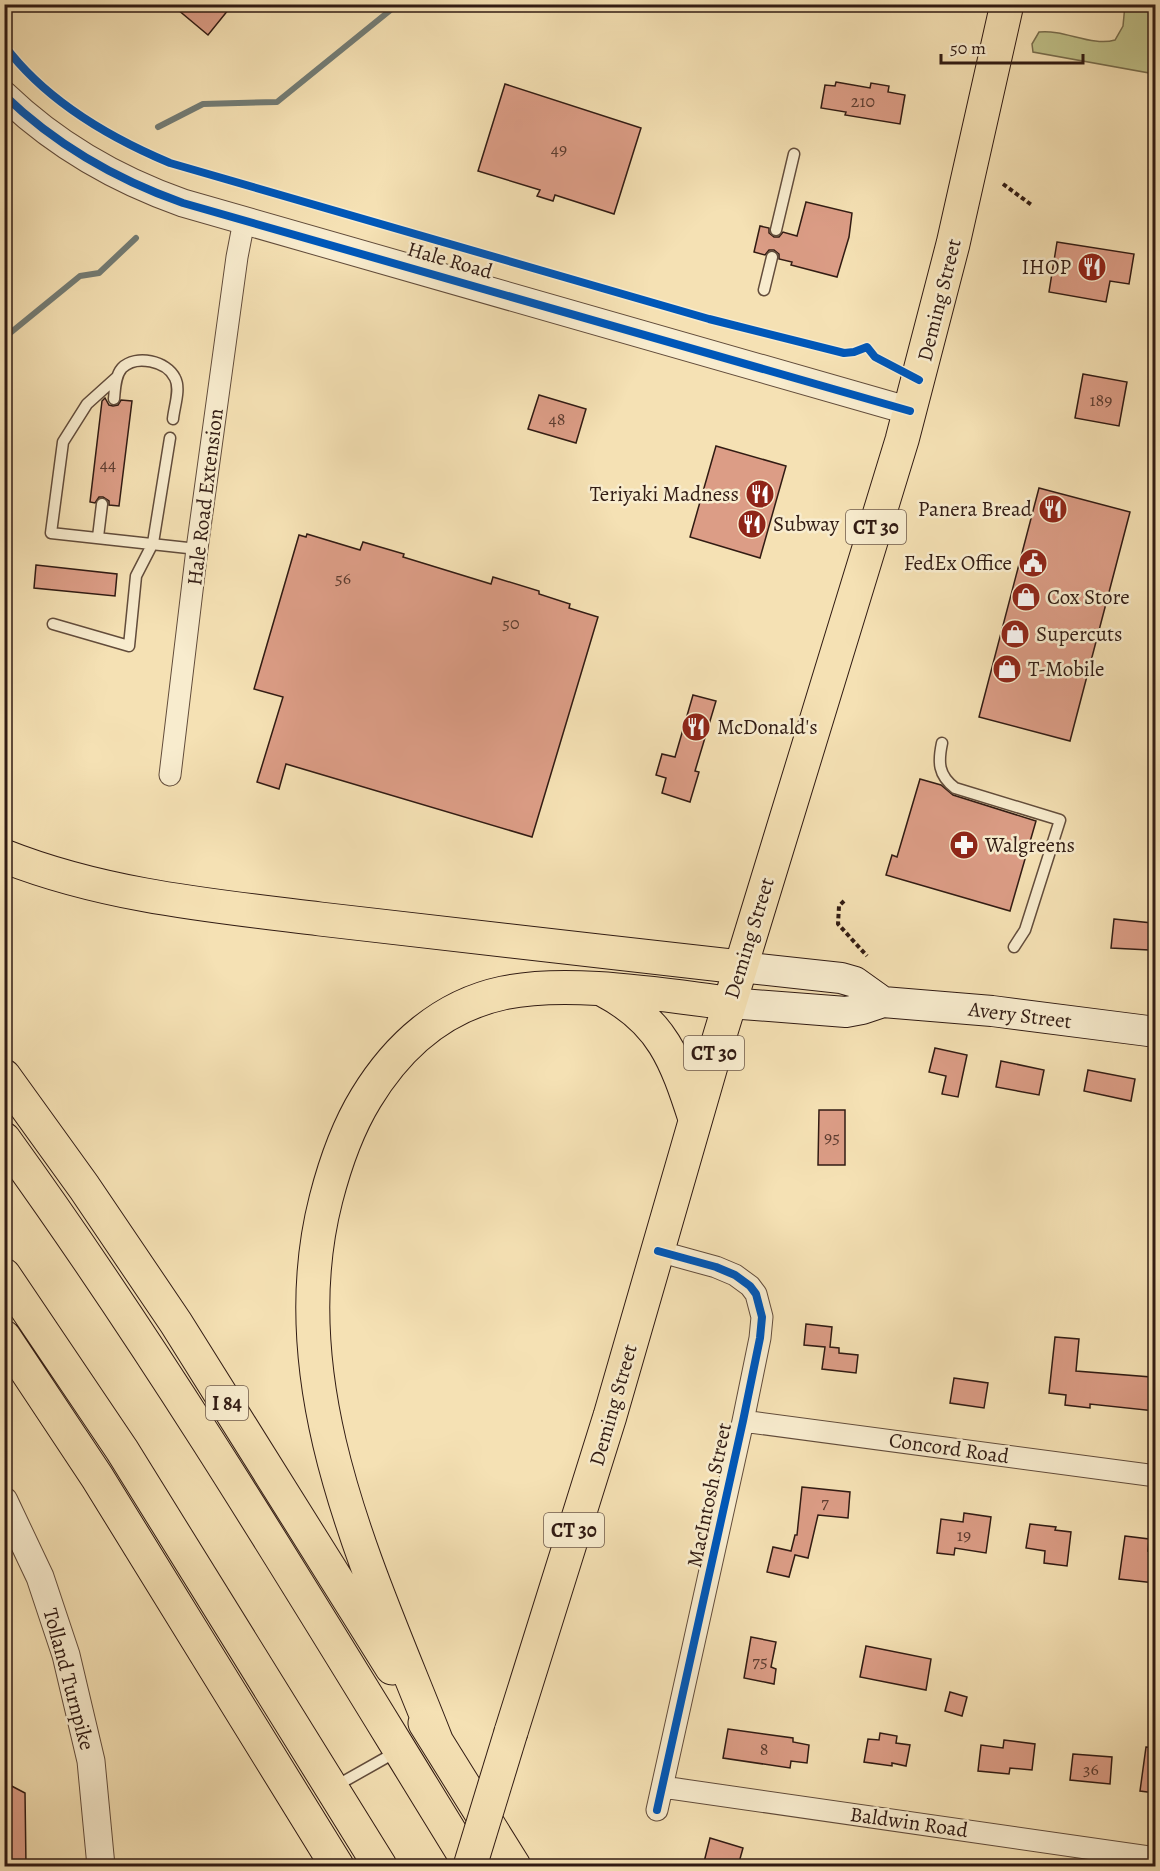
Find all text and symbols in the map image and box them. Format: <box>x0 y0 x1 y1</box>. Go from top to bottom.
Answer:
scale bar <box>941 27 1084 65</box>
text: 50 m <box>950 36 986 60</box>
house number: 210 <box>851 89 875 113</box>
house number: 49 <box>551 137 567 161</box>
street label: Hale Road <box>404 234 497 286</box>
street label: Deming Street <box>910 236 968 364</box>
restaurant icon: IHOP <box>1076 251 1108 283</box>
place label: IHOP <box>1021 253 1071 281</box>
house number: 189 <box>1089 388 1113 412</box>
street label: Hale Road Extension <box>180 407 230 587</box>
house number: 48 <box>549 407 565 431</box>
house number: 44 <box>100 452 116 476</box>
restaurant icon: Teriyaki Madness <box>744 478 776 510</box>
place label: Teriyaki Madness <box>590 480 739 508</box>
restaurant icon: Panera Bread <box>1037 493 1069 525</box>
place label: Panera Bread <box>918 495 1033 523</box>
restaurant icon: Subway <box>736 508 768 540</box>
place label: Subway <box>773 510 840 538</box>
road number: CT 30 <box>846 510 906 544</box>
public building icon: FedEx Office <box>1017 547 1049 579</box>
place label: FedEx Office <box>904 549 1012 577</box>
house number: 56 <box>335 566 351 590</box>
shop icon: Cox Store <box>1010 581 1042 613</box>
place label: Cox Store <box>1047 583 1130 611</box>
house number: 50 <box>502 611 520 635</box>
shop icon: Supercuts <box>999 618 1031 650</box>
place label: Supercuts <box>1036 620 1122 648</box>
shop icon: T-Mobile <box>991 653 1023 685</box>
place label: T-Mobile <box>1028 655 1104 683</box>
restaurant icon: McDonald's <box>680 711 712 743</box>
place label: McDonald's <box>717 713 818 741</box>
pharmacy icon: Walgreens <box>948 829 980 861</box>
place label: Walgreens <box>984 831 1075 859</box>
street label: Deming Street <box>717 874 781 1002</box>
street label: Avery Street <box>966 995 1073 1035</box>
road number: CT 30 <box>684 1036 744 1070</box>
house number: 95 <box>824 1125 840 1149</box>
street label: Deming Street <box>582 1341 644 1469</box>
road number: I 84 <box>206 1386 248 1420</box>
street label: MacIntosh Street <box>680 1420 738 1570</box>
street label: Concord Road <box>887 1426 1011 1470</box>
house number: 7 <box>821 1490 829 1514</box>
road number: CT 30 <box>544 1513 604 1547</box>
house number: 19 <box>957 1523 971 1547</box>
street label: Tolland Turnpike <box>37 1605 101 1753</box>
house number: 75 <box>752 1649 768 1673</box>
house number: 8 <box>760 1737 768 1761</box>
house number: 36 <box>1083 1757 1099 1781</box>
street label: Baldwin Road <box>848 1800 971 1844</box>

